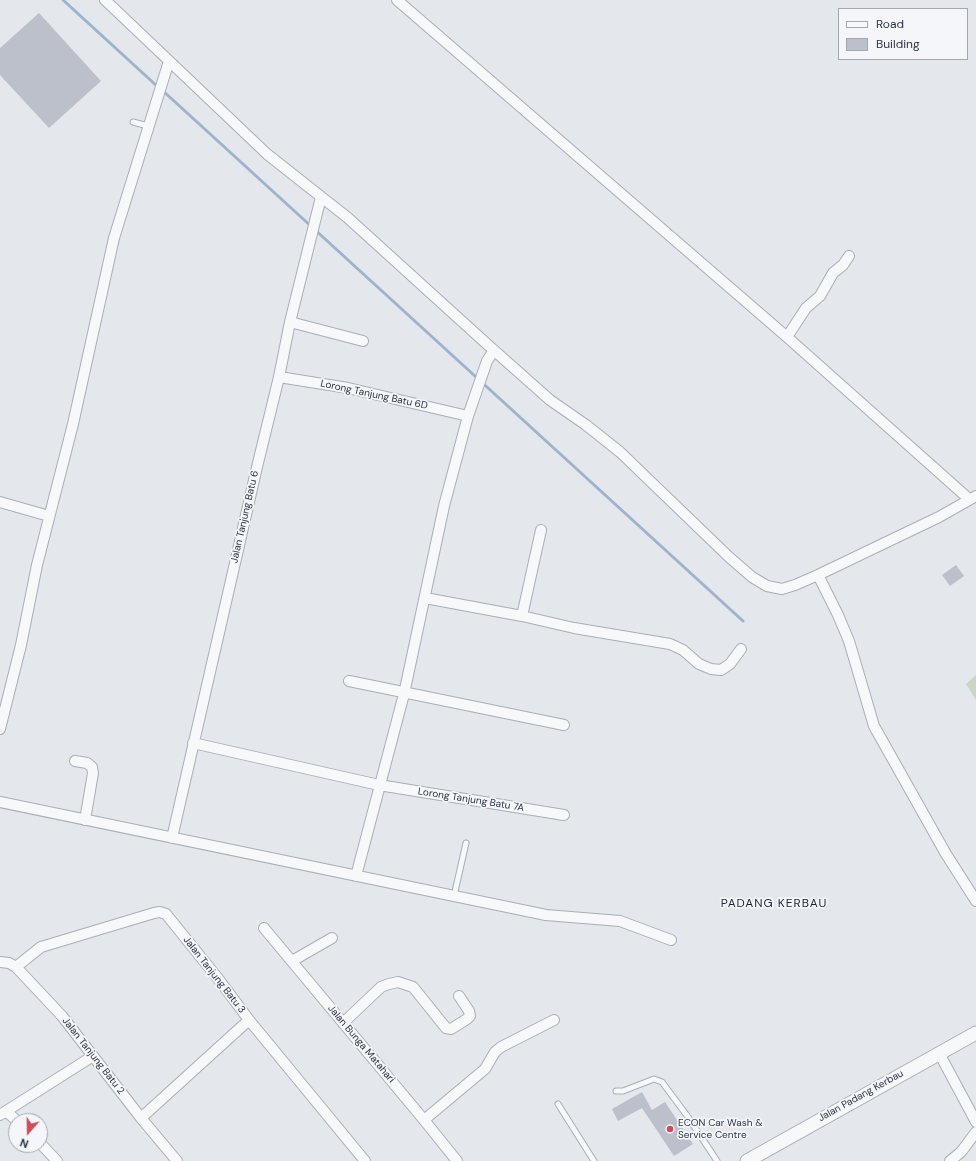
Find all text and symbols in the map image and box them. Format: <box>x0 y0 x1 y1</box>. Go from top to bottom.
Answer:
legend <box>838 8 968 60</box>
text: Road <box>876 16 904 32</box>
text: Building <box>876 36 920 52</box>
street label: Lorong Tanjung Batu 6D <box>319 378 429 412</box>
street label: Jalan Tanjung Batu 6 <box>229 470 261 564</box>
street label: Lorong Tanjung Batu 7A <box>417 786 525 814</box>
district label: PADANG KERBAU <box>721 897 827 911</box>
street label: Jalan Tanjung Batu 3 <box>180 934 248 1016</box>
street label: Jalan Bunga Matahari <box>325 1003 397 1085</box>
street label: Jalan Tanjung Batu 2 <box>59 1015 127 1097</box>
street label: Jalan Padang Kerbau <box>816 1068 906 1124</box>
north arrow <box>8 1113 48 1153</box>
place label: ECON Car Wash & Service Centre <box>678 1117 762 1140</box>
marker: ECON Car Wash & Service Centre <box>665 1124 675 1134</box>
text: N <box>18 1135 30 1151</box>

